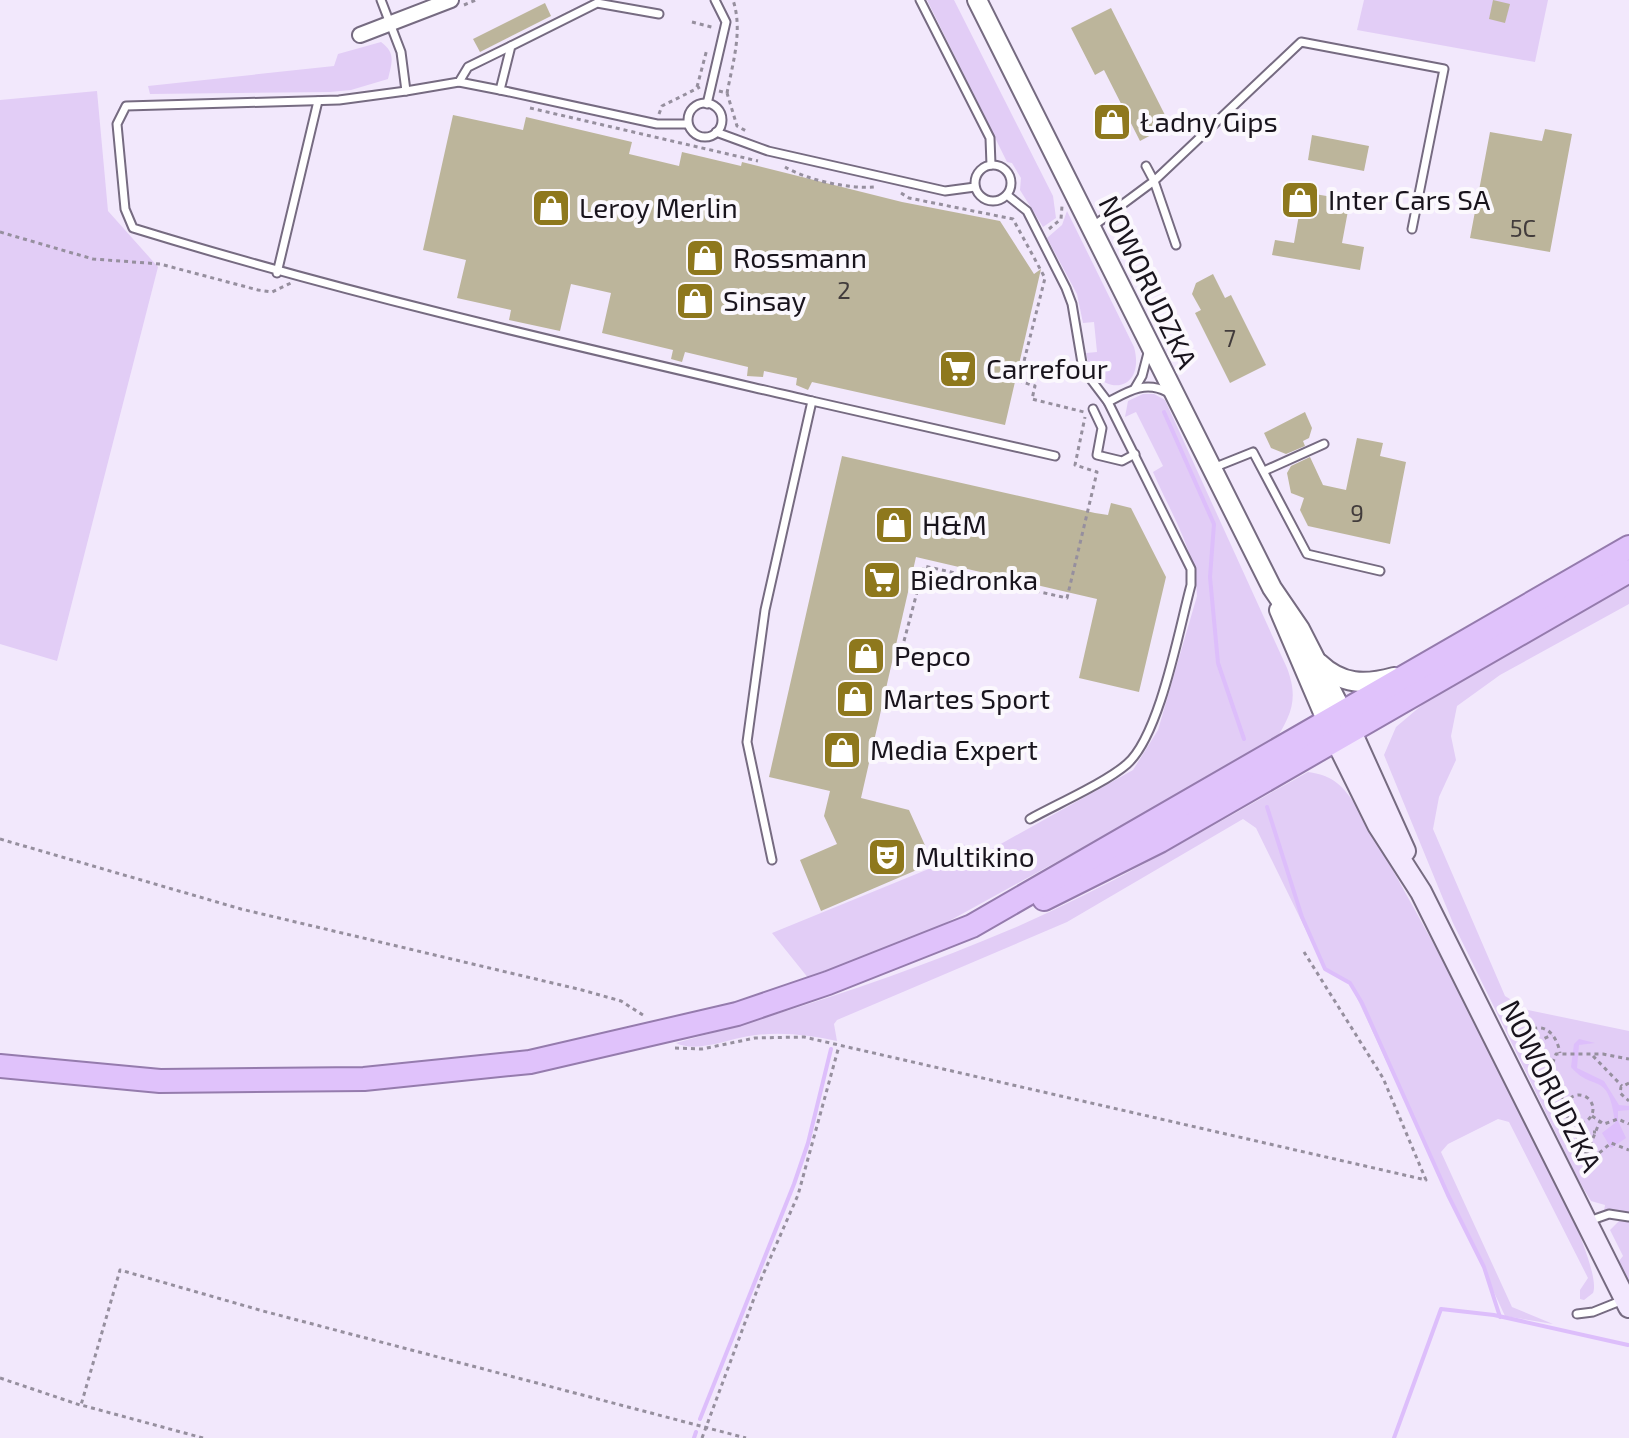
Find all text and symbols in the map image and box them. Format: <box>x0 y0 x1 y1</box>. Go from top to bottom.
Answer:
shop icon: Ładny Gips <box>1091 101 1133 143</box>
place label: Ładny Gips <box>1140 104 1278 138</box>
shop icon: Inter Cars SA <box>1279 179 1321 221</box>
place label: Inter Cars SA <box>1328 182 1491 216</box>
shop icon: Leroy Merlin <box>530 187 572 229</box>
place label: Leroy Merlin <box>579 190 738 224</box>
street label: NOWORUDZKA <box>1092 190 1206 374</box>
house number: 5C <box>1510 213 1536 242</box>
shop icon: Rossmann <box>684 237 726 279</box>
place label: Rossmann <box>733 240 867 274</box>
house number: 2 <box>837 275 851 304</box>
shop icon: Sinsay <box>674 280 716 322</box>
place label: Sinsay <box>723 283 807 317</box>
house number: 7 <box>1224 323 1236 352</box>
supermarket icon: Carrefour <box>937 348 979 390</box>
place label: Carrefour <box>986 351 1108 385</box>
house number: 9 <box>1350 498 1364 527</box>
shop icon: H&M <box>873 504 915 546</box>
place label: H&M <box>922 507 987 541</box>
supermarket icon: Biedronka <box>861 559 903 601</box>
place label: Biedronka <box>910 562 1038 596</box>
shop icon: Pepco <box>845 635 887 677</box>
place label: Pepco <box>894 638 971 672</box>
shop icon: Martes Sport <box>834 678 876 720</box>
place label: Martes Sport <box>883 681 1050 715</box>
shop icon: Media Expert <box>821 729 863 771</box>
place label: Media Expert <box>870 732 1038 766</box>
theatre icon: Multikino <box>866 836 908 878</box>
place label: Multikino <box>915 839 1035 873</box>
street label: NOWORUDZKA <box>1494 994 1610 1177</box>

